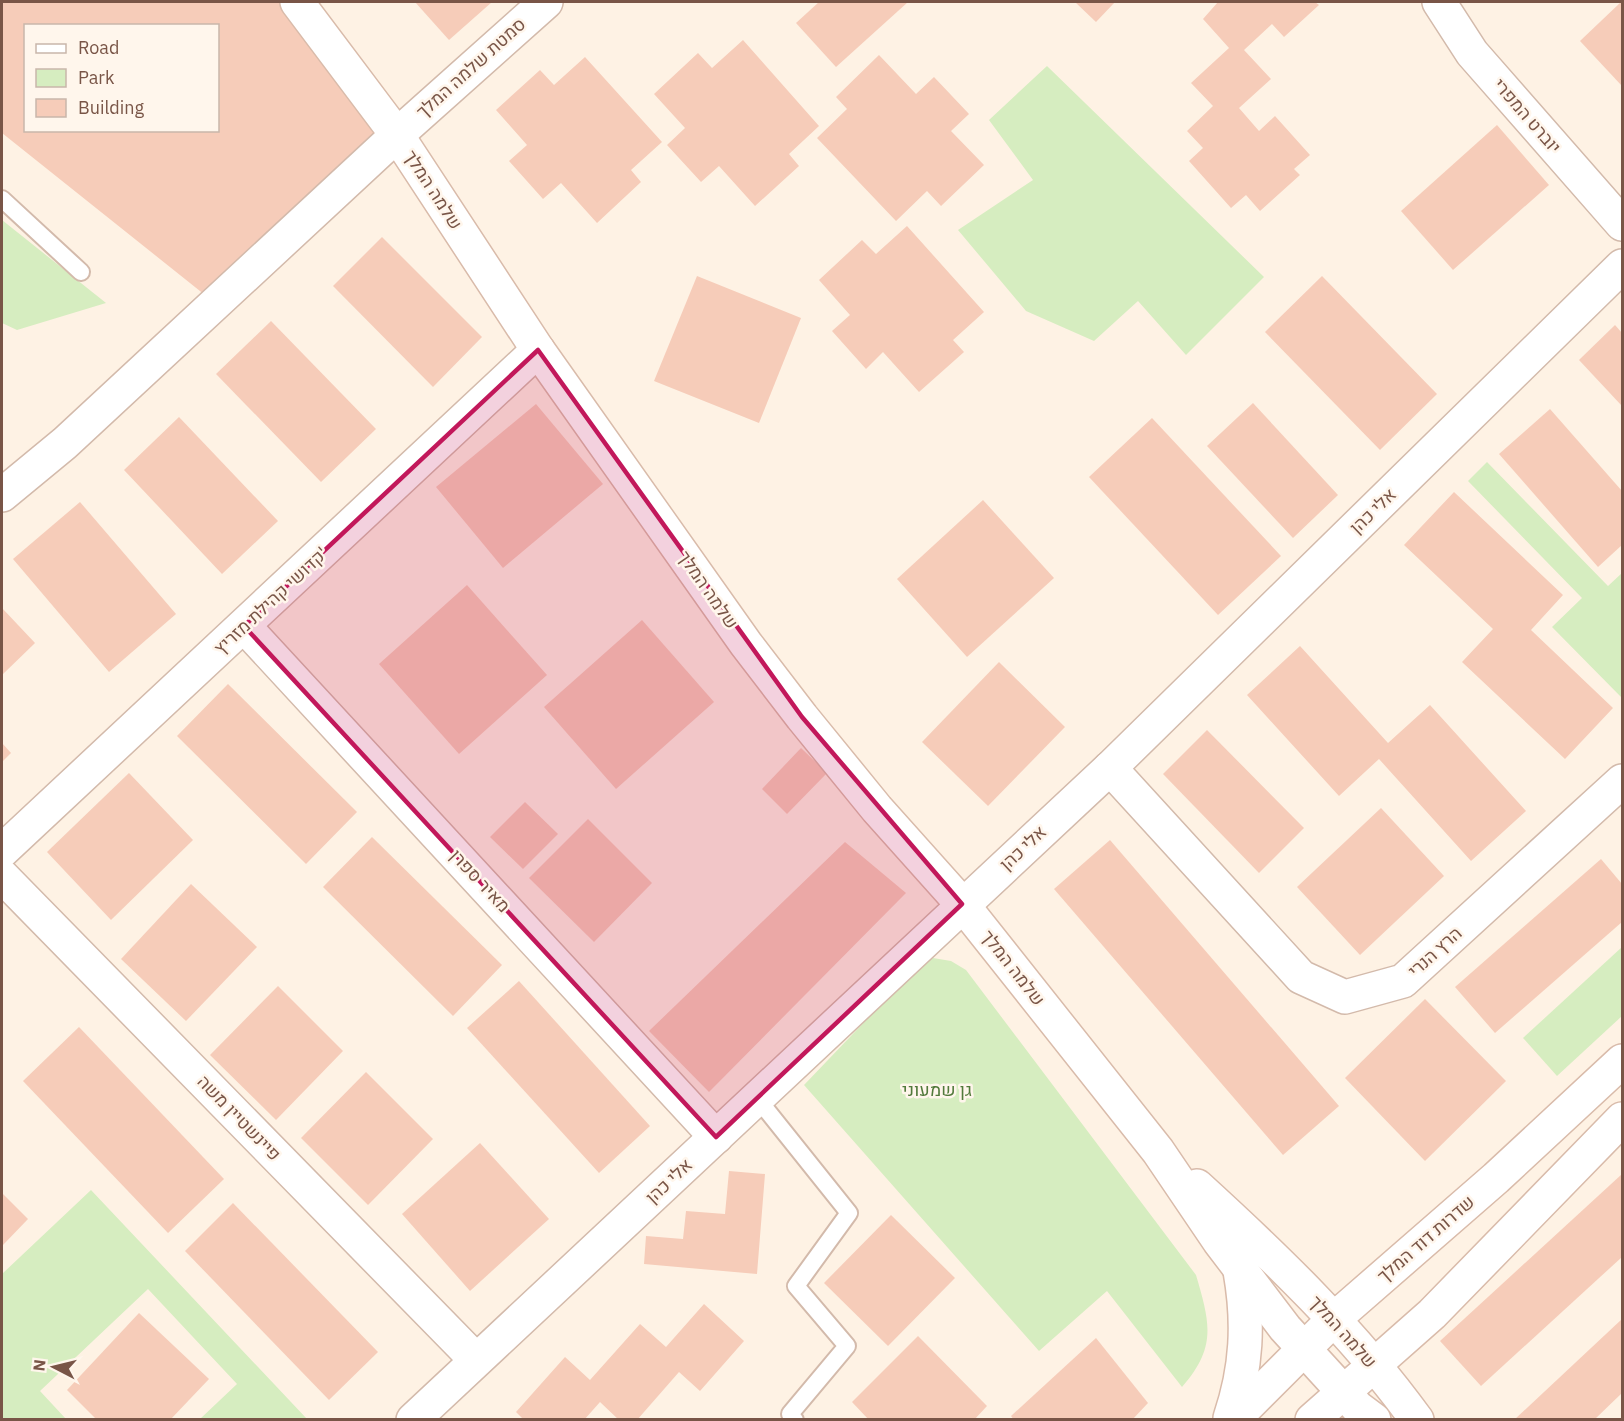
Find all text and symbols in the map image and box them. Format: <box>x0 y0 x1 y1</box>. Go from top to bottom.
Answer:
street label: סמטת שלמה המלך <box>411 12 530 123</box>
legend <box>24 24 219 132</box>
text: Road <box>78 36 119 59</box>
text: Park <box>78 66 115 89</box>
street label: יוברט המפרי <box>1489 73 1566 158</box>
text: Building <box>78 96 145 119</box>
street label: שלמה המלך <box>399 146 468 234</box>
street label: אלי כהן <box>1345 483 1401 538</box>
street label: קדושי קהילת מזריץ' <box>209 542 333 659</box>
street label: שלמה המלך <box>673 546 744 633</box>
street label: אלי כהן <box>994 820 1051 875</box>
street label: מאיר ספרן <box>445 844 515 917</box>
street label: הרץ הנרי <box>1403 921 1466 982</box>
street label: שלמה המלך <box>977 925 1050 1010</box>
street label: פיינשטיין משה <box>193 1070 286 1165</box>
park label: גן שמעוני <box>902 1078 972 1101</box>
street label: אלי כהן <box>640 1153 697 1208</box>
street label: שדרות דוד המלך <box>1372 1190 1479 1287</box>
street label: שלמה המלך <box>1305 1291 1382 1373</box>
north arrow <box>24 1337 84 1397</box>
text: N <box>28 1358 50 1372</box>

